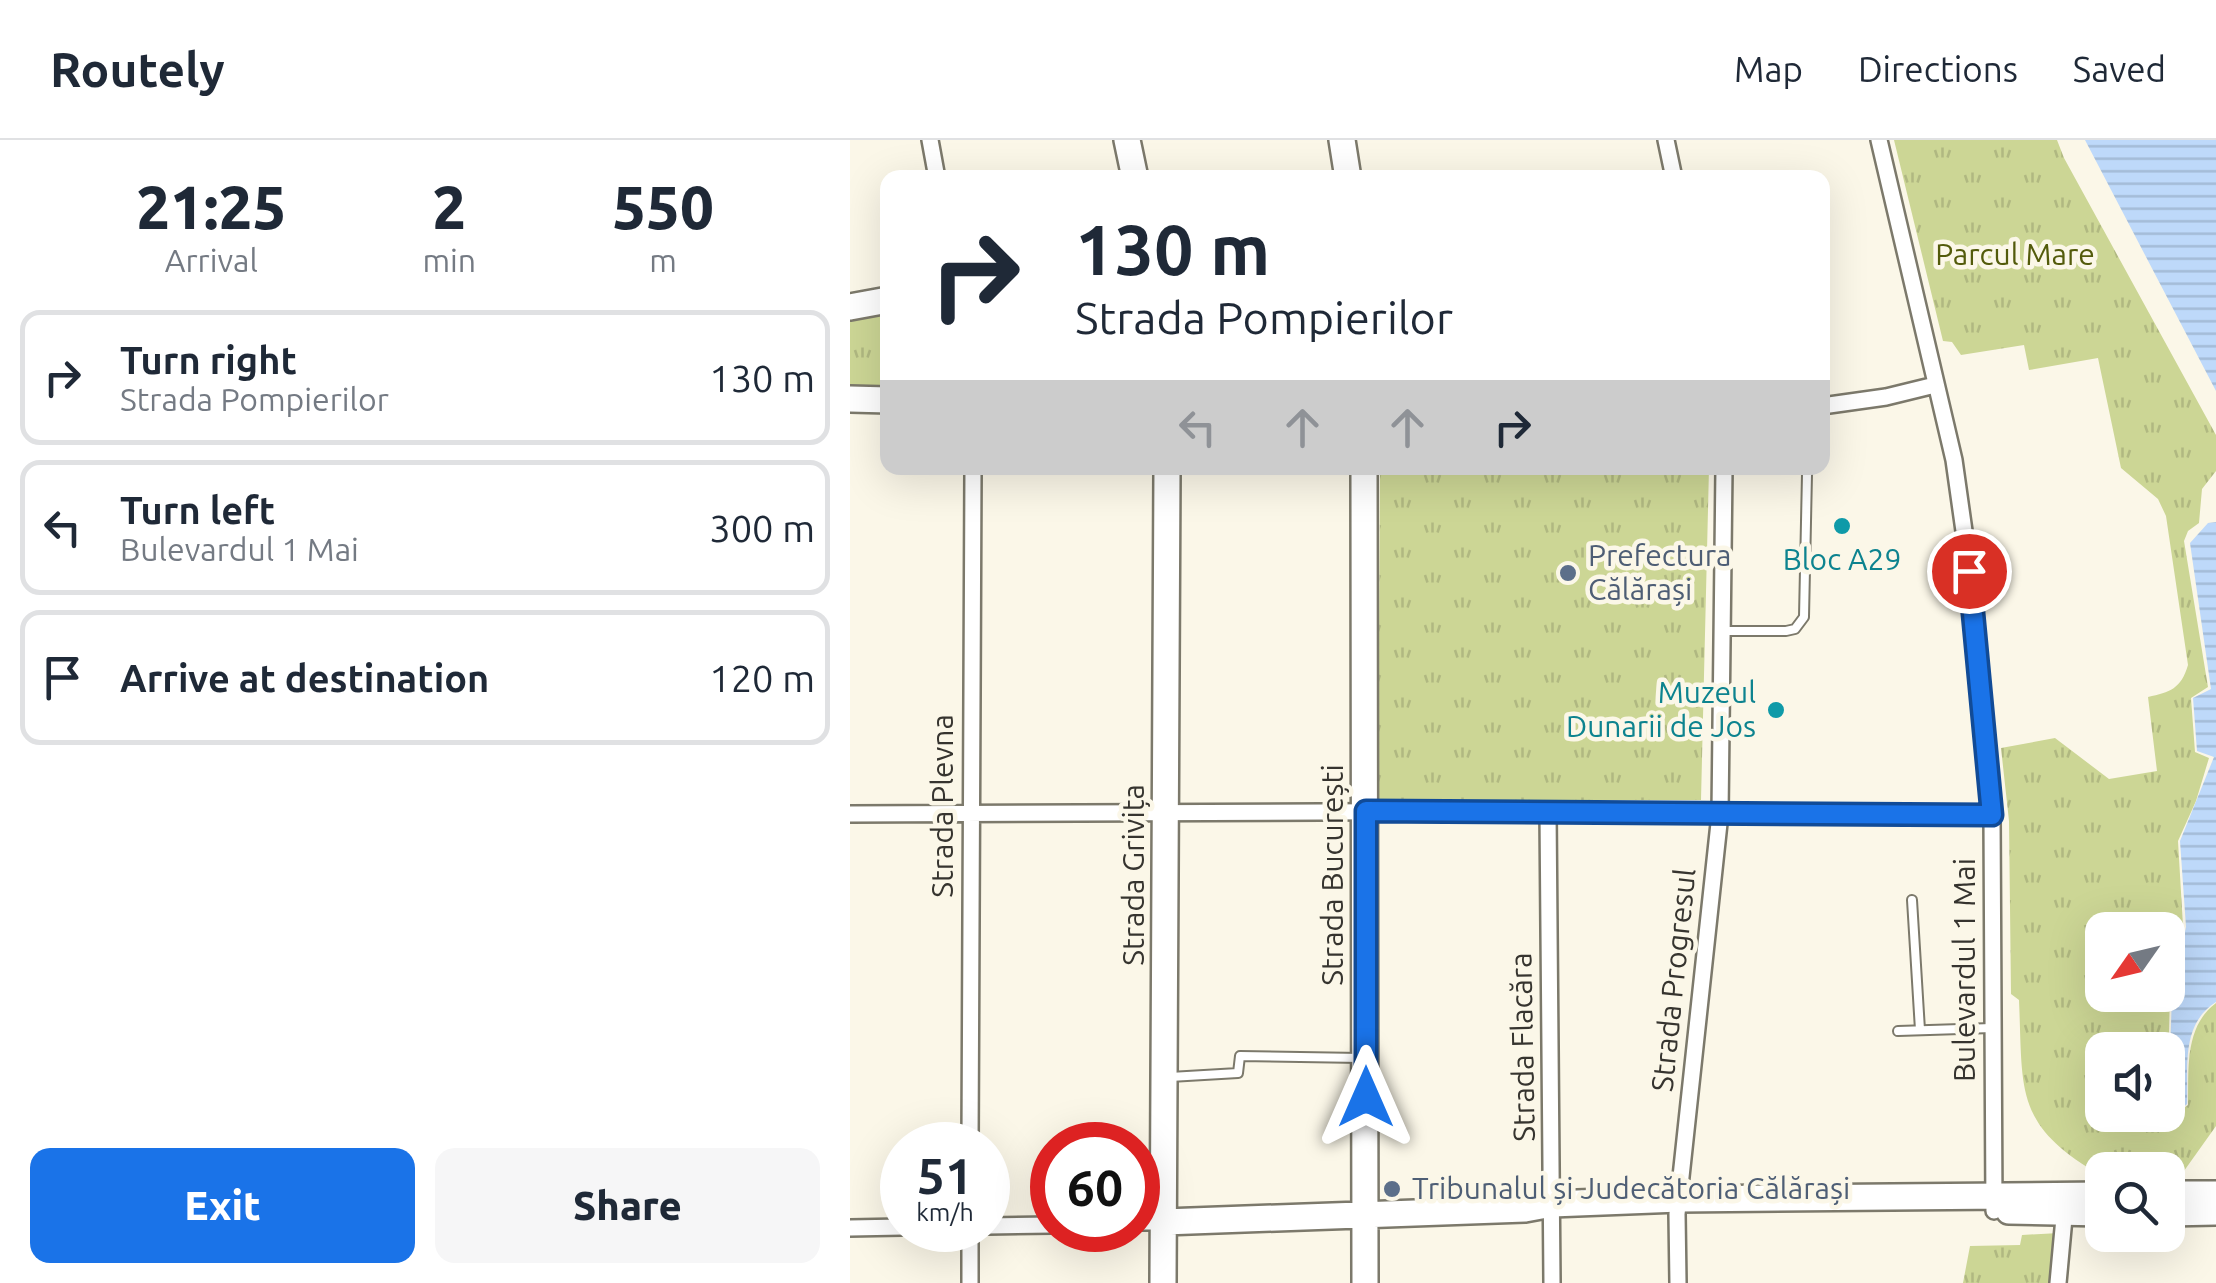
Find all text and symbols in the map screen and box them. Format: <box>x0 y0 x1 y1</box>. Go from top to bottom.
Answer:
text: Routely <box>50 42 225 96</box>
text: Map <box>1734 49 1803 89</box>
text: Directions <box>1858 49 2018 89</box>
text: Saved <box>2073 49 2166 89</box>
text: 21:25 <box>136 173 286 240</box>
text: 2 <box>432 173 466 240</box>
text: 550 <box>612 173 714 240</box>
icon: right <box>910 210 1040 340</box>
text: 130 m <box>1075 210 1270 288</box>
park label: Parcul Mare <box>1935 237 2095 271</box>
text: Arrival <box>165 242 258 278</box>
text: min <box>422 242 476 278</box>
text: m <box>649 242 677 278</box>
text: Strada Pompierilor <box>1075 292 1453 343</box>
text: Turn right <box>120 339 297 381</box>
icon: right <box>35 350 90 405</box>
text: 130 m <box>709 357 815 399</box>
text: Strada Pompierilor <box>120 381 389 417</box>
icon: left <box>1170 400 1225 455</box>
icon: ahead <box>1275 400 1330 455</box>
icon: ahead <box>1380 400 1435 455</box>
icon: right <box>1485 400 1540 455</box>
text: Turn left <box>120 489 275 531</box>
icon: left <box>35 500 90 555</box>
text: 300 m <box>709 507 815 549</box>
marker: Bloc A29 <box>1831 515 1853 537</box>
pin <box>1927 529 2012 614</box>
text: Bulevardul 1 Mai <box>120 531 359 567</box>
place label: Prefectura Călărași <box>1588 538 1731 606</box>
place label: Bloc A29 <box>1783 542 1901 576</box>
icon: arrive <box>1942 544 1997 599</box>
marker: Prefectura Călărași <box>1557 562 1579 584</box>
icon: arrive <box>35 650 90 705</box>
text: Arrive at destination <box>120 657 489 699</box>
text: 120 m <box>709 657 815 699</box>
place label: Muzeul Dunarii de Jos <box>1566 675 1756 743</box>
marker: Muzeul Dunarii de Jos <box>1765 699 1787 721</box>
street label: Strada Plevna <box>925 714 959 898</box>
street label: Strada București <box>1315 764 1349 986</box>
street label: Strada Grivița <box>1116 784 1150 966</box>
street label: Bulevardul 1 Mai <box>1947 858 1981 1082</box>
street label: Strada Progresul <box>1644 867 1702 1093</box>
north arrow <box>2085 912 2185 1012</box>
map controls <box>2085 912 2185 1252</box>
street label: Strada Flacăra <box>1503 952 1541 1142</box>
button: sound <box>2085 1032 2185 1132</box>
position arrow <box>1314 1045 1418 1149</box>
speed limit sign: 60 <box>1030 1122 1160 1252</box>
text: 51 <box>917 1147 973 1203</box>
button: Exit <box>30 1148 415 1263</box>
button: Share <box>435 1148 820 1263</box>
button: search <box>2085 1152 2185 1252</box>
place label: Tribunalul și Judecătoria Călărași <box>1412 1171 1850 1205</box>
marker: Tribunalul și Judecătoria Călărași <box>1381 1178 1403 1200</box>
text: km/h <box>916 1198 974 1226</box>

